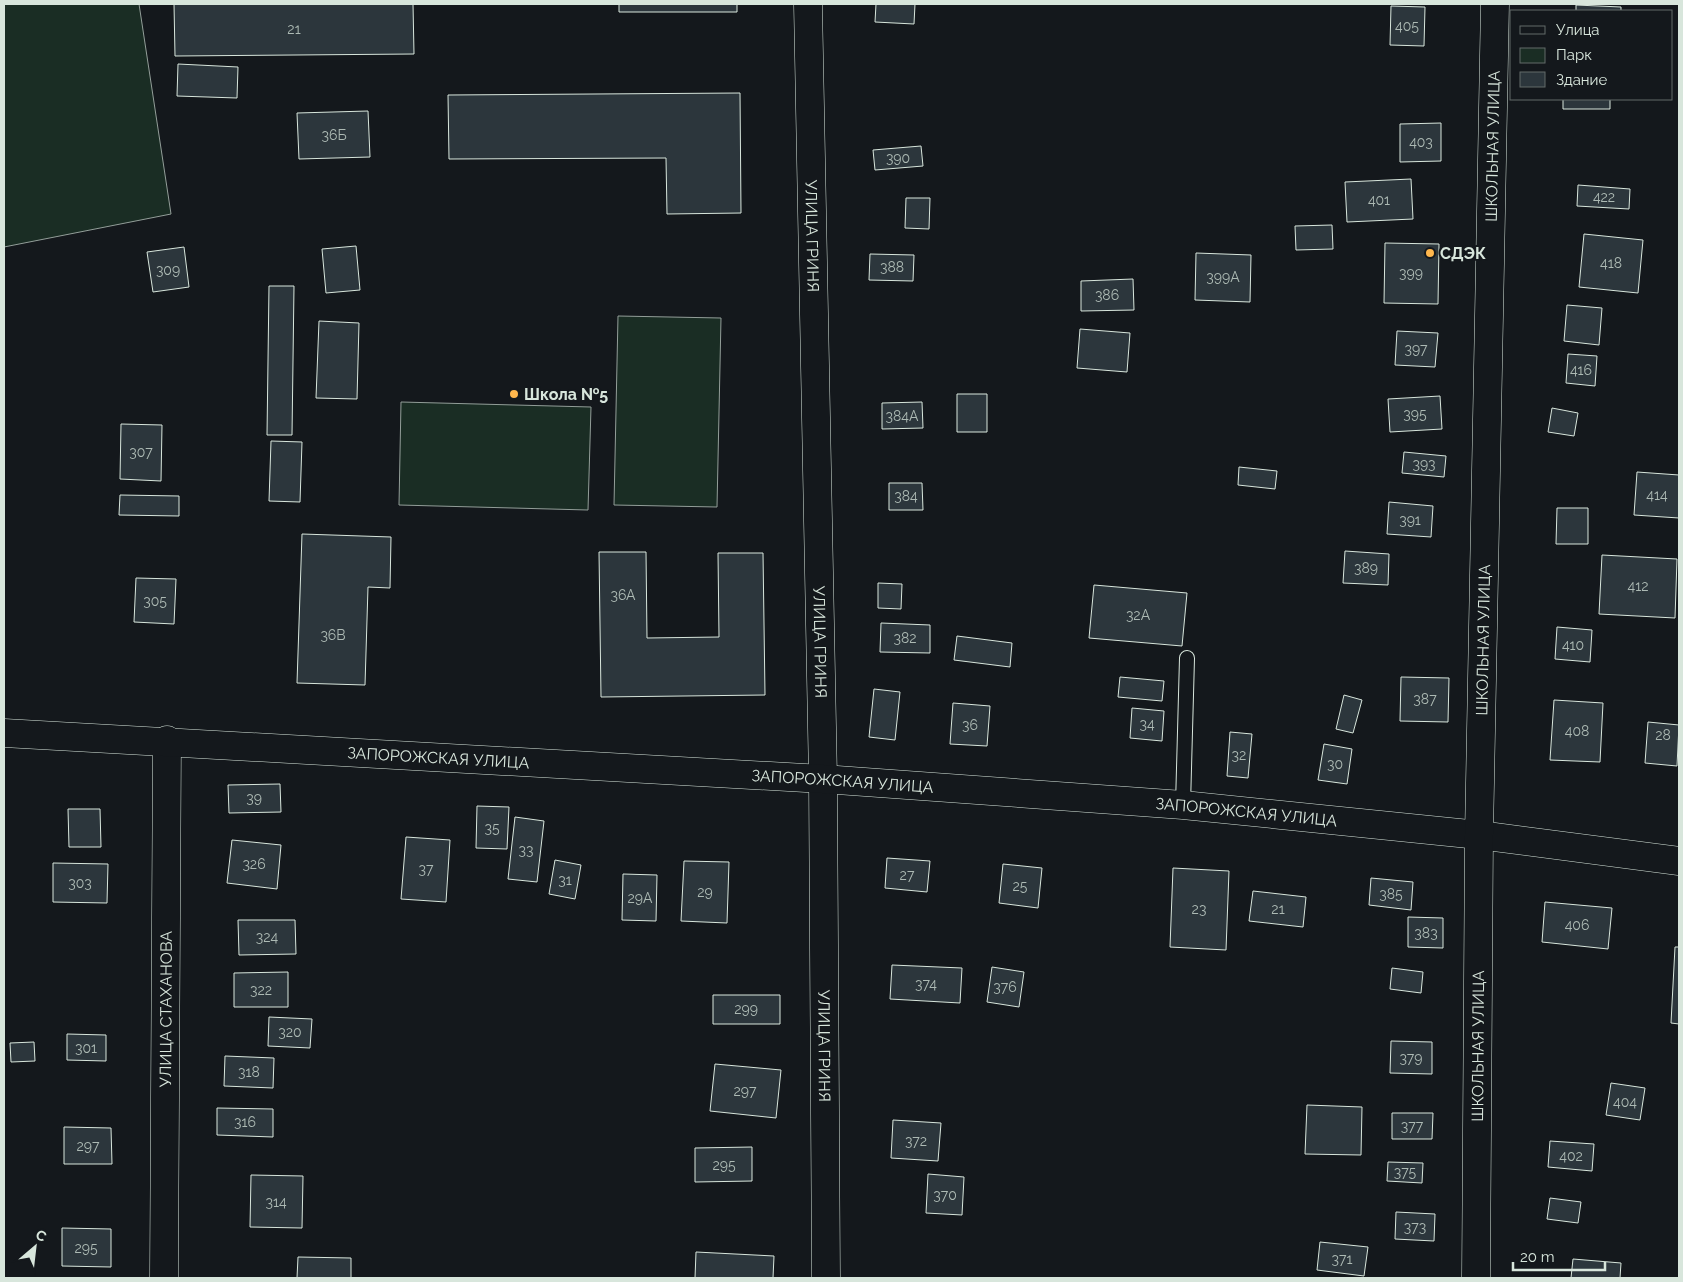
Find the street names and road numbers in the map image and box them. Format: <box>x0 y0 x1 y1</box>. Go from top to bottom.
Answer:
street label: ШКОЛЬНАЯ УЛИЦА <box>1481 70 1503 222</box>
street label: УЛИЦА ГРИНЯ <box>802 180 823 292</box>
street label: ШКОЛЬНАЯ УЛИЦА <box>1472 564 1494 716</box>
street label: УЛИЦА ГРИНЯ <box>810 586 831 698</box>
street label: ЗАПОРОЖСКАЯ УЛИЦА <box>347 743 530 772</box>
street label: ЗАПОРОЖСКАЯ УЛИЦА <box>751 766 934 796</box>
street label: ЗАПОРОЖСКАЯ УЛИЦА <box>1155 794 1338 830</box>
street label: УЛИЦА СТАХАНОВА <box>156 931 175 1087</box>
street label: ШКОЛЬНАЯ УЛИЦА <box>1468 970 1488 1122</box>
street label: УЛИЦА ГРИНЯ <box>815 990 834 1102</box>

